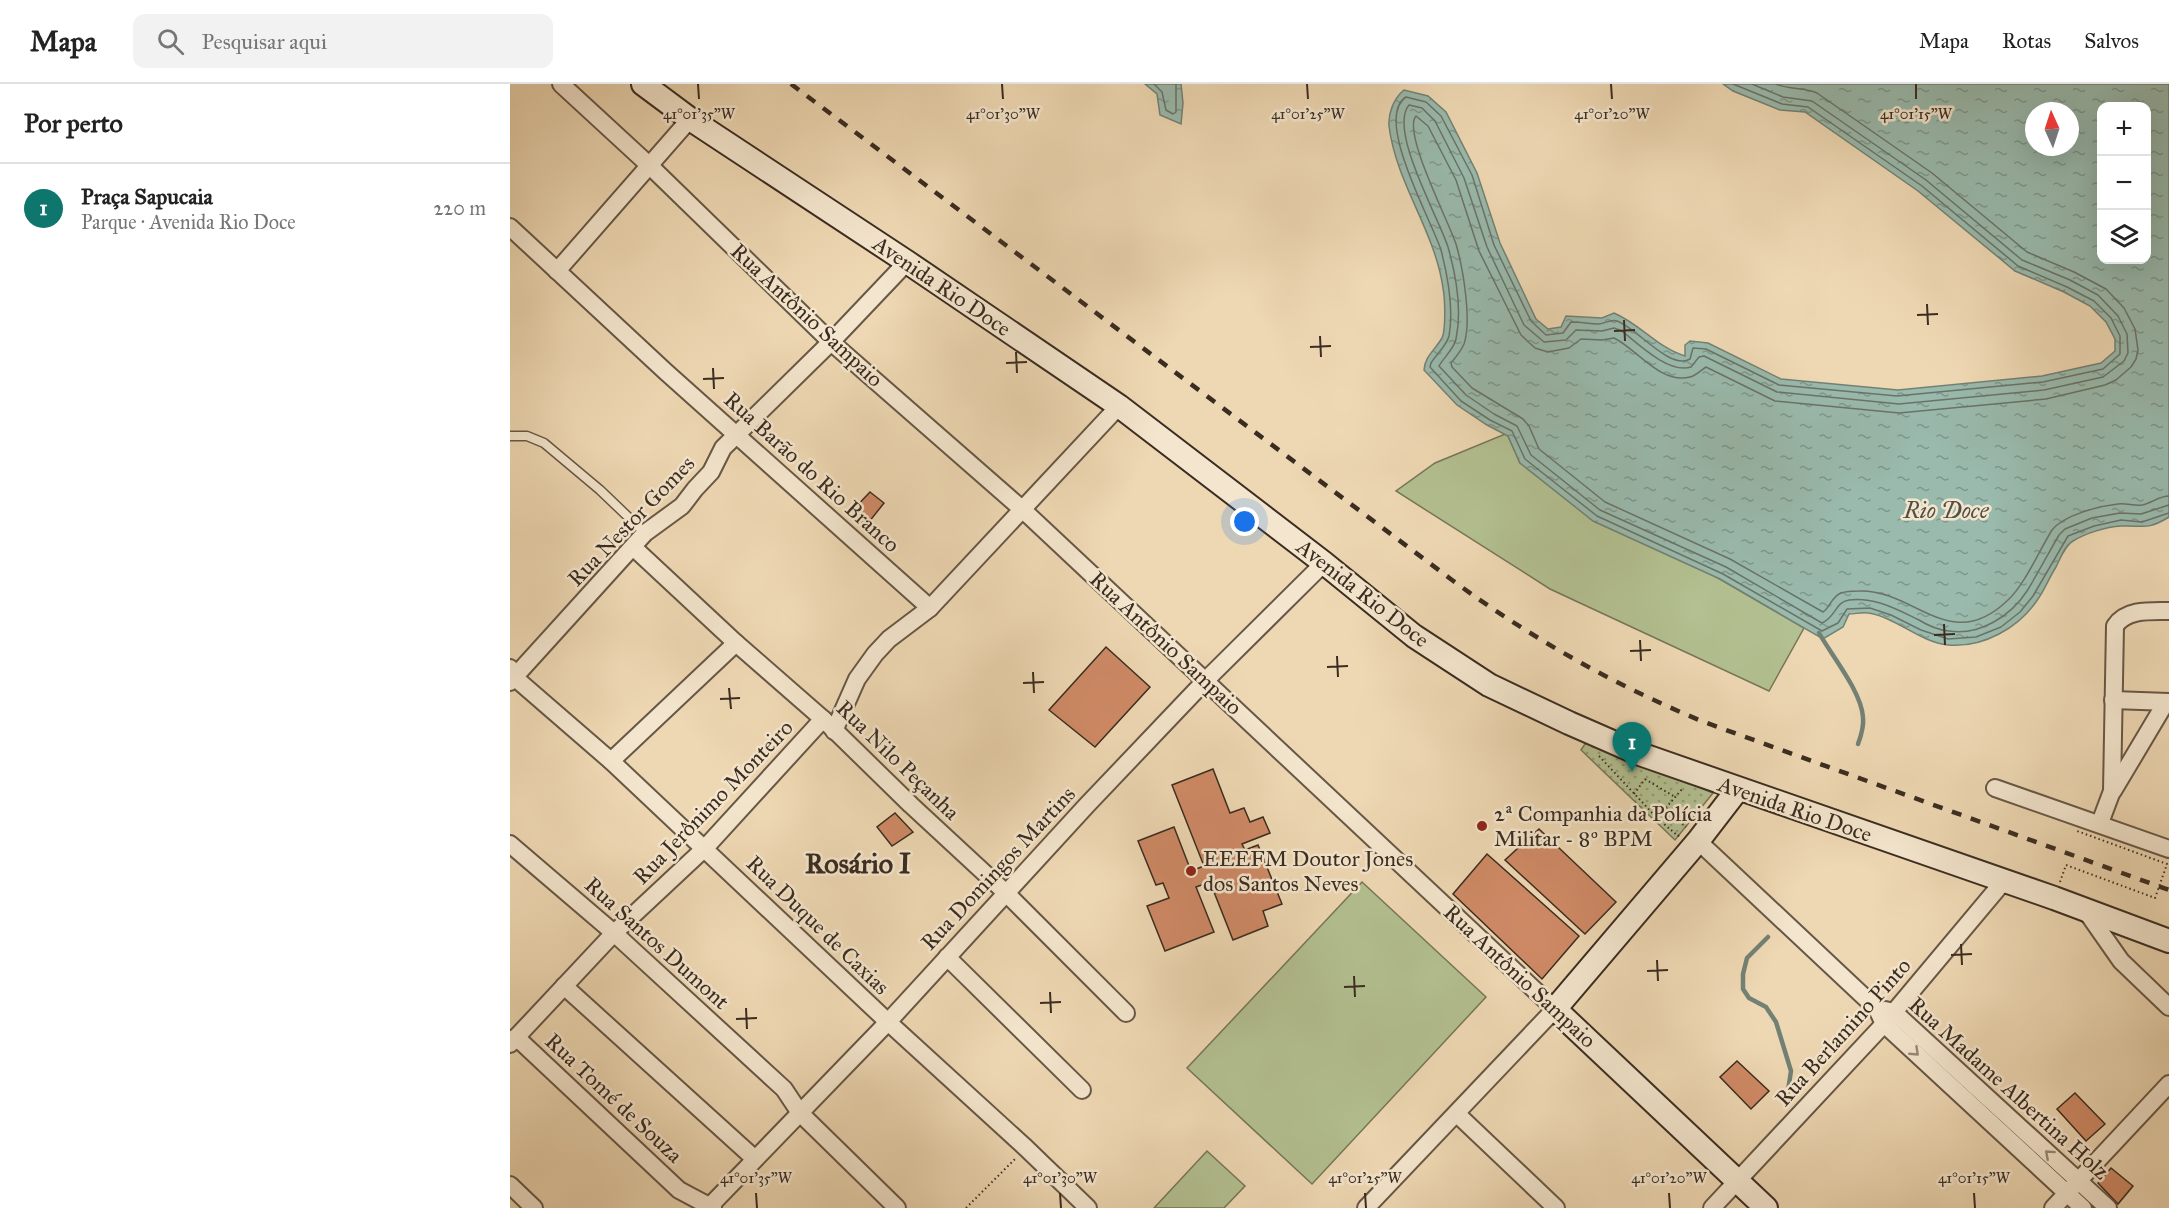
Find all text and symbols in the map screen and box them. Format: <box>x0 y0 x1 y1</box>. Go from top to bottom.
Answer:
search box <box>133 14 553 68</box>
text: Mapa <box>30 24 97 59</box>
icon: search <box>154 25 187 58</box>
text: Pesquisar aqui <box>202 28 327 55</box>
text: Mapa <box>1919 28 1969 54</box>
text: Rotas <box>2002 28 2051 54</box>
text: Salvos <box>2084 28 2139 54</box>
north arrow <box>2025 102 2079 156</box>
map controls <box>2097 102 2151 264</box>
button: + <box>2097 102 2151 156</box>
text: 41°01'35"W <box>663 105 736 123</box>
text: 41°01'30"W <box>966 105 1041 123</box>
text: 41°01'25"W <box>1271 105 1345 123</box>
text: 41°01'20"W <box>1574 105 1650 123</box>
text: 41°01'15"W <box>1880 105 1953 123</box>
text: Por perto <box>24 107 123 139</box>
button: − <box>2097 156 2151 210</box>
text: Praça Sapucaia <box>81 183 213 210</box>
text: 1 <box>40 196 47 220</box>
text: 220 m <box>434 196 486 220</box>
text: Parque · Avenida Rio Doce <box>81 210 296 234</box>
button: layers <box>2097 210 2151 264</box>
street label: Avenida Rio Doce <box>867 229 1016 342</box>
street label: Rua Antônio Sampaio <box>725 237 889 393</box>
street label: Rua Barão do Rio Branco <box>719 386 905 558</box>
street label: Rua Nestor Gomes <box>562 450 700 592</box>
water label: Rio Doce <box>1902 495 1990 525</box>
your location <box>1230 507 1259 536</box>
street label: Avenida Rio Doce <box>1291 532 1435 653</box>
street label: Rua Antônio Sampaio <box>1084 565 1248 721</box>
street label: Rua Nilo Peçanha <box>831 694 966 826</box>
street label: Rua Jerônimo Monteiro <box>627 714 799 890</box>
pin: 1 <box>1612 722 1652 772</box>
street label: Avenida Rio Doce <box>1714 770 1875 848</box>
street label: Rua Domingos Martins <box>915 780 1081 956</box>
place label: 2ª Companhia da Polícia Militar - 8º BPM <box>1494 800 1712 852</box>
marker: 2ª Companhia da Polícia Militar - 8º BPM <box>1475 819 1489 833</box>
place label: EEEFM Doutor Jones dos Santos Neves <box>1203 845 1413 897</box>
district label: Rosário I <box>805 846 911 881</box>
street label: Rua Duque de Caxias <box>741 850 895 1000</box>
marker: EEEFM Doutor Jones dos Santos Neves <box>1184 864 1198 878</box>
street label: Rua Santos Dumont <box>579 871 735 1015</box>
street label: Rua Antônio Sampaio <box>1438 898 1602 1054</box>
street label: Rua Berlamino Pinto <box>1769 952 1917 1112</box>
street label: Rua Madame Albertina Holz <box>1903 991 2115 1185</box>
street label: Rua Tomé de Souza <box>540 1027 689 1169</box>
one-way arrow <box>1908 1045 1919 1056</box>
one-way arrow <box>2045 1150 2056 1161</box>
text: 41°01'35"W <box>720 1169 793 1187</box>
text: 41°01'30"W <box>1023 1169 1098 1187</box>
text: 41°01'25"W <box>1328 1169 1402 1187</box>
text: 41°01'20"W <box>1631 1169 1707 1187</box>
text: 41°01'15"W <box>1938 1169 2011 1187</box>

